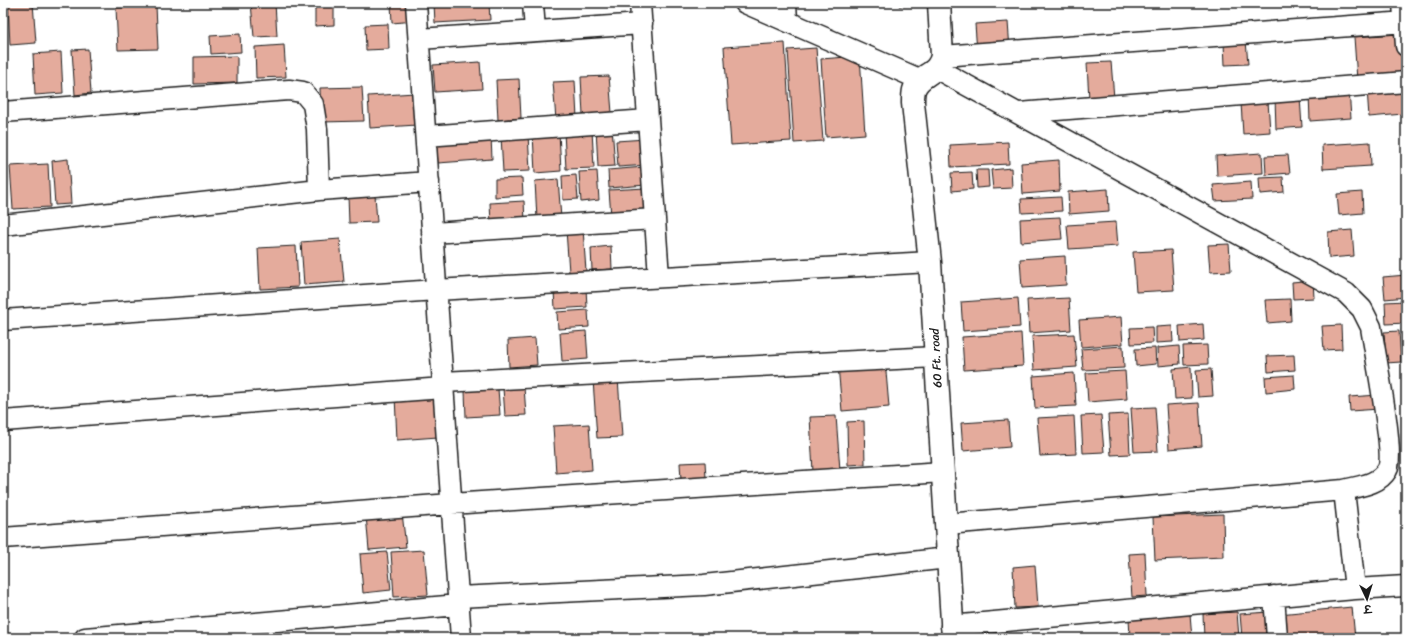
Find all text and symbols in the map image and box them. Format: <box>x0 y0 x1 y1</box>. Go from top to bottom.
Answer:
street label: 60 Ft. road <box>923 327 949 388</box>
north arrow <box>1347 579 1387 619</box>
text: उ <box>1362 599 1373 618</box>

